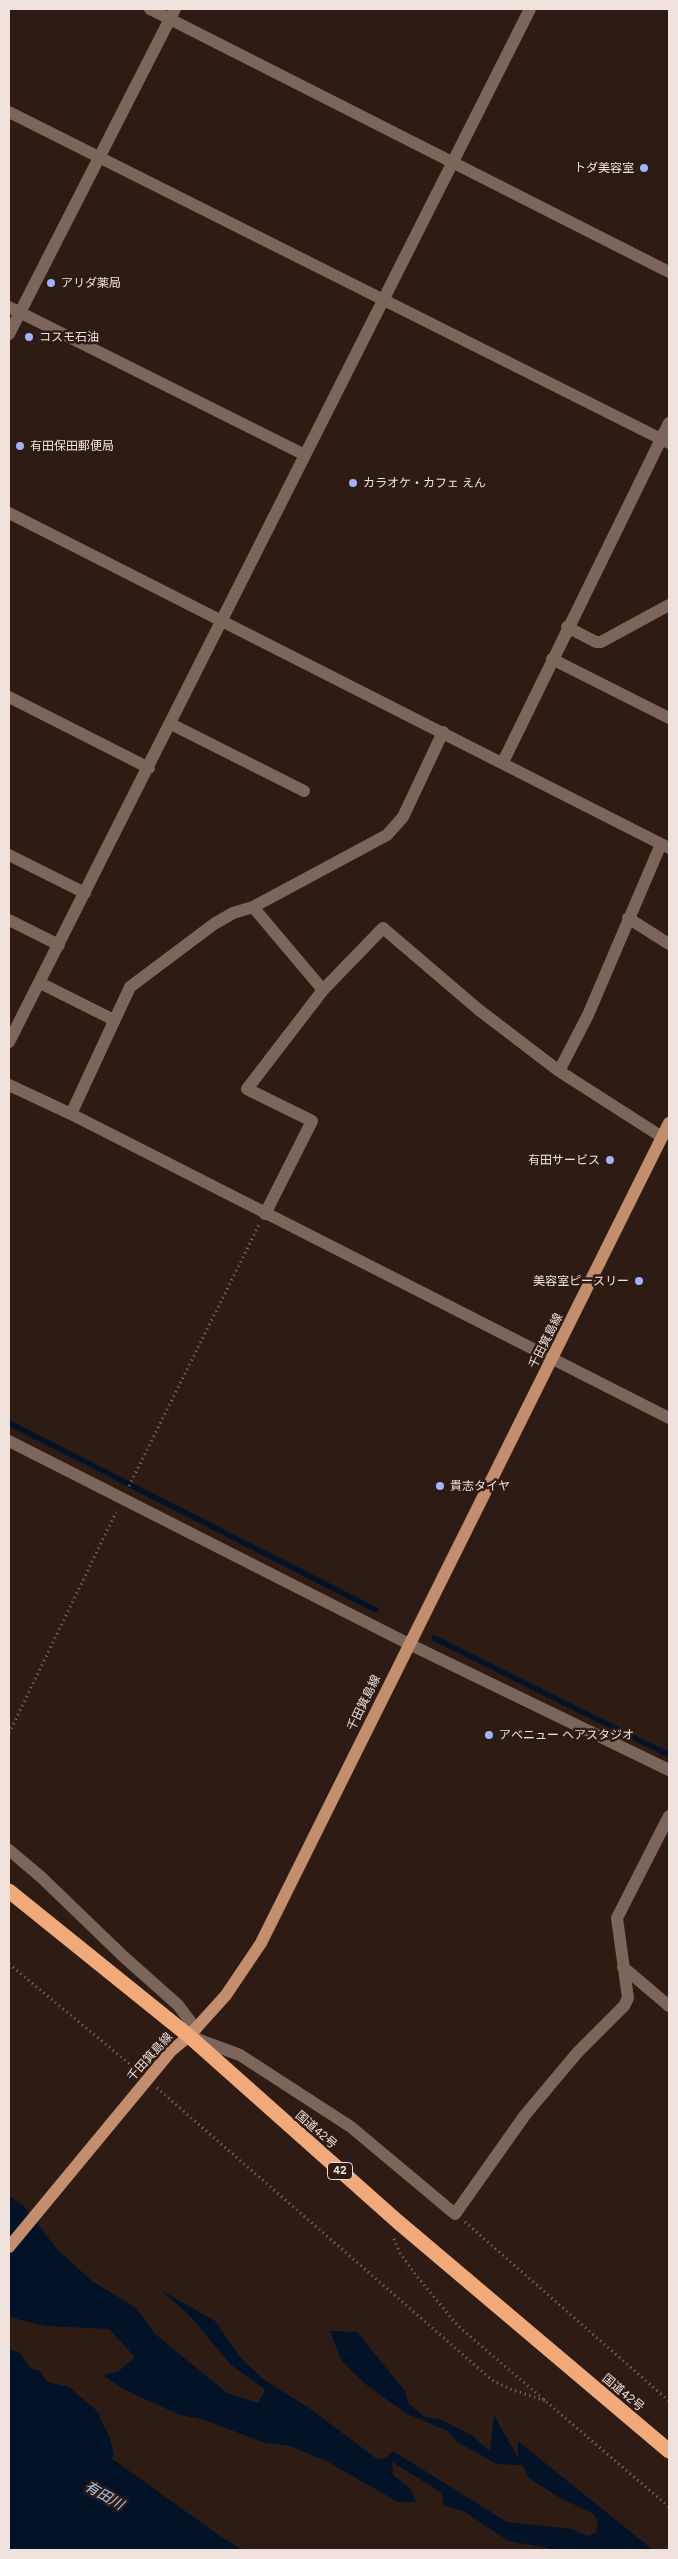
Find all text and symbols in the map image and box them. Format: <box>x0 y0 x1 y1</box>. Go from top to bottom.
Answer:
place label: トダ美容室 <box>574 161 634 175</box>
marker: トダ美容室 <box>638 162 650 174</box>
place label: アリダ薬局 <box>61 276 121 290</box>
marker: アリダ薬局 <box>45 277 57 289</box>
place label: コスモ石油 <box>39 330 99 344</box>
marker: コスモ石油 <box>23 331 35 343</box>
place label: 有田保田郵便局 <box>30 439 114 453</box>
marker: 有田保田郵便局 <box>14 440 26 452</box>
place label: カラオケ・カフェ えん <box>363 476 486 490</box>
marker: カラオケ・カフェ えん <box>347 477 359 489</box>
place label: 有田サービス <box>528 1153 600 1167</box>
marker: 有田サービス <box>604 1154 616 1166</box>
place label: 美容室ピースリー <box>533 1274 629 1288</box>
marker: 美容室ピースリー <box>633 1275 645 1287</box>
street label: 千田箕島線 <box>526 1311 566 1371</box>
place label: 貴志タイヤ <box>450 1479 510 1493</box>
marker: 貴志タイヤ <box>434 1480 446 1492</box>
street label: 千田箕島線 <box>344 1673 384 1733</box>
place label: アベニュー ヘアスタジオ <box>499 1728 634 1742</box>
marker: アベニュー ヘアスタジオ <box>483 1729 495 1741</box>
street label: 千田箕島線 <box>125 2030 175 2084</box>
street label: 国道42号 <box>292 2108 340 2152</box>
road number: 42 <box>328 2162 352 2180</box>
street label: 国道42号 <box>599 2371 647 2415</box>
water label: 有田川 <box>82 2478 126 2514</box>

